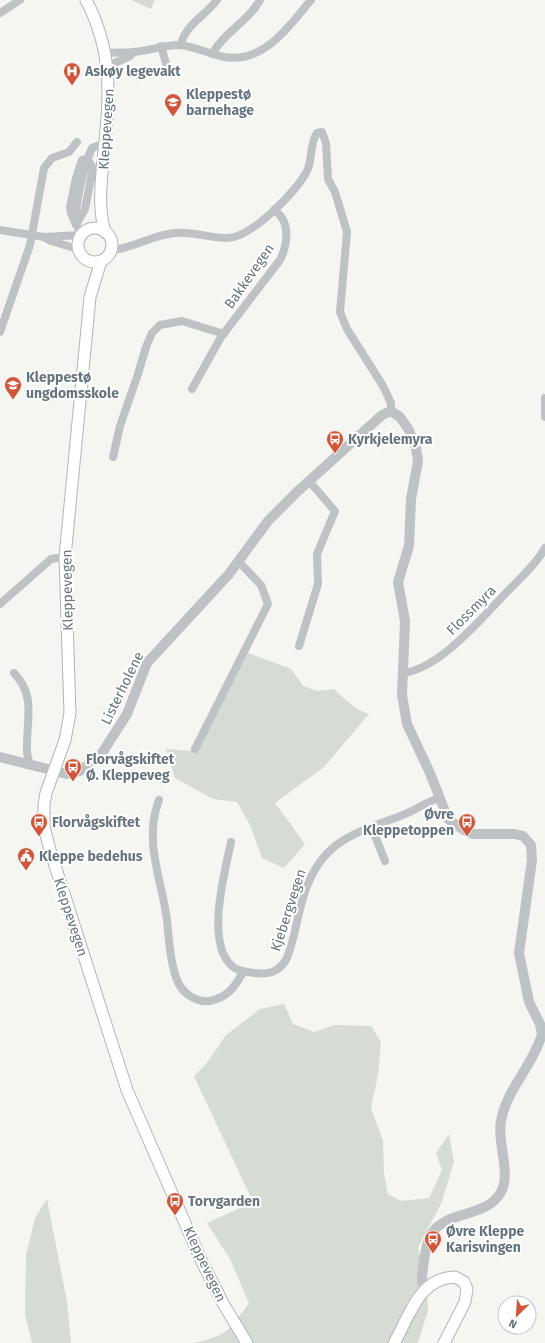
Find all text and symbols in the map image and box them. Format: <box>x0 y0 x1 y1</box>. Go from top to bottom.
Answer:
hospital icon: Askøy legevakt <box>62 61 82 86</box>
place label: Askøy legevakt <box>84 63 181 80</box>
place label: Kleppestø barnehage <box>186 86 254 119</box>
street label: Kleppevegen <box>95 88 118 170</box>
school or university icon: Kleppestø barnehage <box>163 92 183 117</box>
street label: Bakkevegen <box>221 241 278 312</box>
place label: Kleppestø ungdomsskole <box>26 369 119 402</box>
school or university icon: Kleppestø ungdomsskole <box>3 375 23 400</box>
bus stop icon: Kyrkjelemyra <box>325 429 345 454</box>
place label: Kyrkjelemyra <box>348 431 433 448</box>
street label: Kleppevegen <box>58 549 77 631</box>
street label: Flossmyra <box>443 582 500 639</box>
street label: Listerholene <box>97 649 147 728</box>
place label: Florvågskiftet Ø. Kleppeveg <box>86 751 175 784</box>
bus stop icon: Florvågskiftet Ø. Kleppeveg <box>63 757 83 782</box>
place label: Øvre Kleppetoppen <box>363 806 454 839</box>
bus stop icon: Florvågskiftet <box>29 812 49 837</box>
bus stop icon: Øvre Kleppetoppen <box>457 812 477 837</box>
place label: Florvågskiftet <box>52 814 141 831</box>
public building icon: Kleppe bedehus <box>16 846 36 871</box>
place label: Kleppe bedehus <box>39 848 143 865</box>
street label: Kjebergvegen <box>267 867 310 953</box>
street label: Kleppevegen <box>50 876 91 959</box>
bus stop icon: Torvgarden <box>165 1191 185 1216</box>
place label: Torvgarden <box>188 1193 260 1210</box>
place label: Øvre Kleppe Karisvingen <box>446 1223 524 1256</box>
street label: Kleppevegen <box>180 1224 229 1305</box>
bus stop icon: Øvre Kleppe Karisvingen <box>423 1229 443 1254</box>
north arrow <box>497 1295 537 1335</box>
text: N <box>507 1316 519 1331</box>

